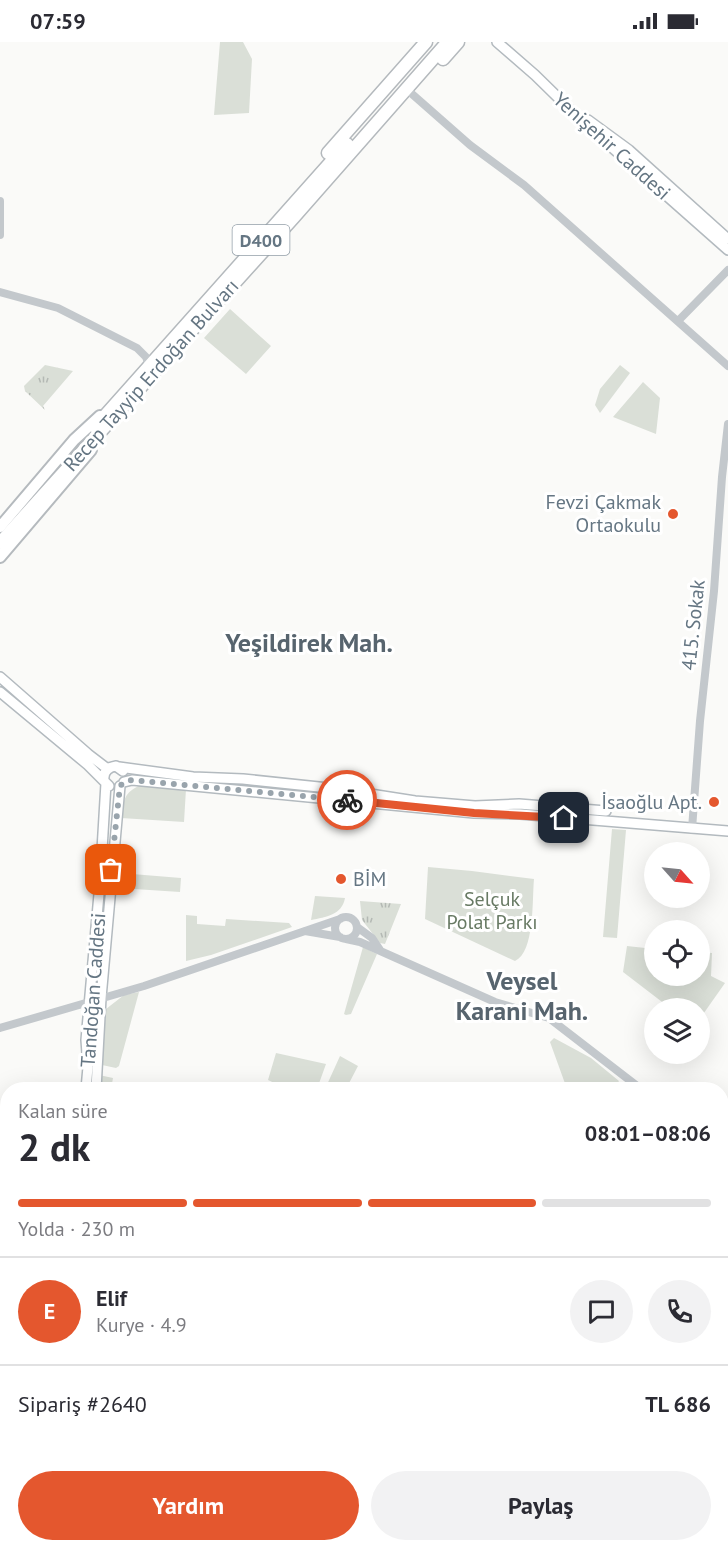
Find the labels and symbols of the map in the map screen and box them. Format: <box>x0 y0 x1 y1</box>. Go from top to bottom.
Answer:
street label: Yenişehir Caddesi <box>548 86 676 206</box>
road number: D400 <box>232 225 290 255</box>
street label: Recep Tayyip Erdoğan Bulvarı <box>58 273 244 477</box>
place label: Fevzi Çakmak Ortaokulu <box>546 489 661 538</box>
marker: Fevzi Çakmak Ortaokulu <box>666 507 680 521</box>
street label: 415. Sokak <box>675 578 711 672</box>
district label: Yeşildirek Mah. <box>224 626 393 659</box>
courier <box>317 770 377 830</box>
place label: İsaoğlu Apt. <box>601 789 702 815</box>
pin <box>538 792 589 843</box>
marker: İsaoğlu Apt. <box>707 795 721 809</box>
north arrow <box>644 842 710 908</box>
pin <box>85 844 136 895</box>
place label: BİM <box>353 866 386 892</box>
marker: BİM <box>334 872 348 886</box>
park label: Selçuk Polat Parkı <box>446 886 538 935</box>
street label: Tandoğan Caddesi <box>75 912 111 1068</box>
district label: Veysel Karani Mah. <box>456 964 588 1027</box>

